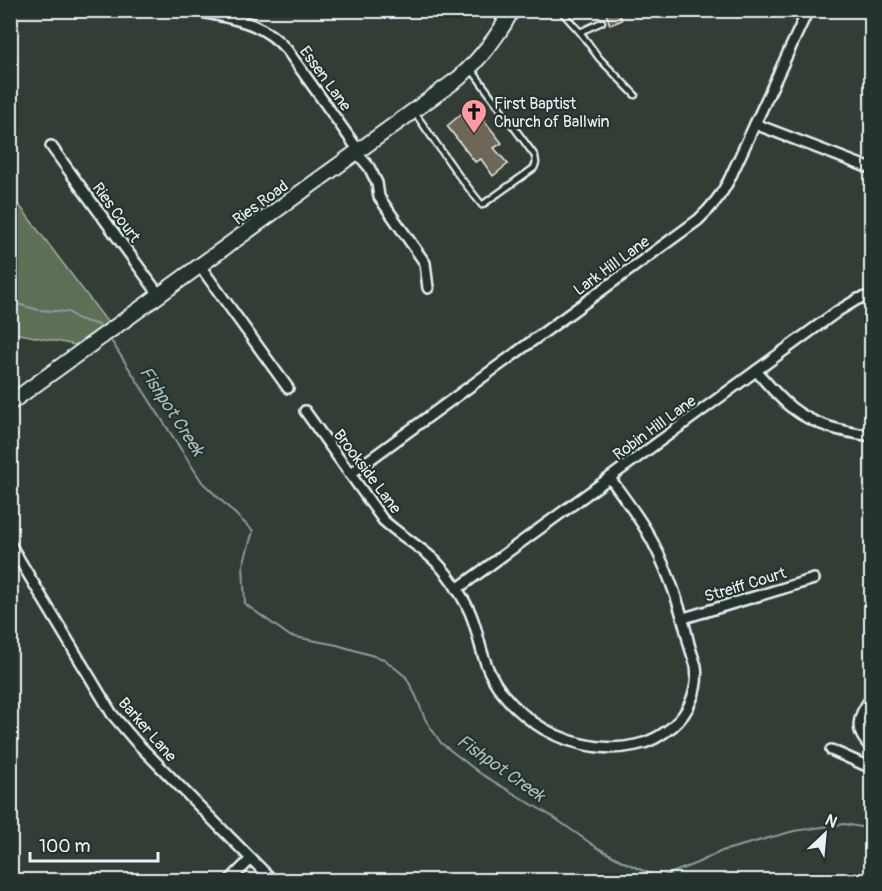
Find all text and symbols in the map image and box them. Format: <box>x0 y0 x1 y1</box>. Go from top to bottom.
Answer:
street label: Essen Lane <box>295 42 356 115</box>
place label: First Baptist Church of Ballwin <box>494 94 609 132</box>
church icon: First Baptist Church of Ballwin <box>459 97 489 135</box>
street label: Ries Road <box>229 176 292 230</box>
street label: Ries Court <box>88 179 145 247</box>
street label: Lark Hill Lane <box>570 231 654 300</box>
water label: Fishpot Creek <box>134 362 210 462</box>
street label: Robin Hill Lane <box>609 391 700 465</box>
street label: Brookside Lane <box>329 425 406 518</box>
street label: Streiff Court <box>702 563 789 607</box>
street label: Barker Lane <box>114 693 181 766</box>
water label: Fishpot Creek <box>452 730 550 808</box>
north arrow <box>795 804 855 864</box>
text: N <box>822 810 841 833</box>
scale bar <box>30 825 158 863</box>
text: 100 m <box>39 835 91 858</box>

